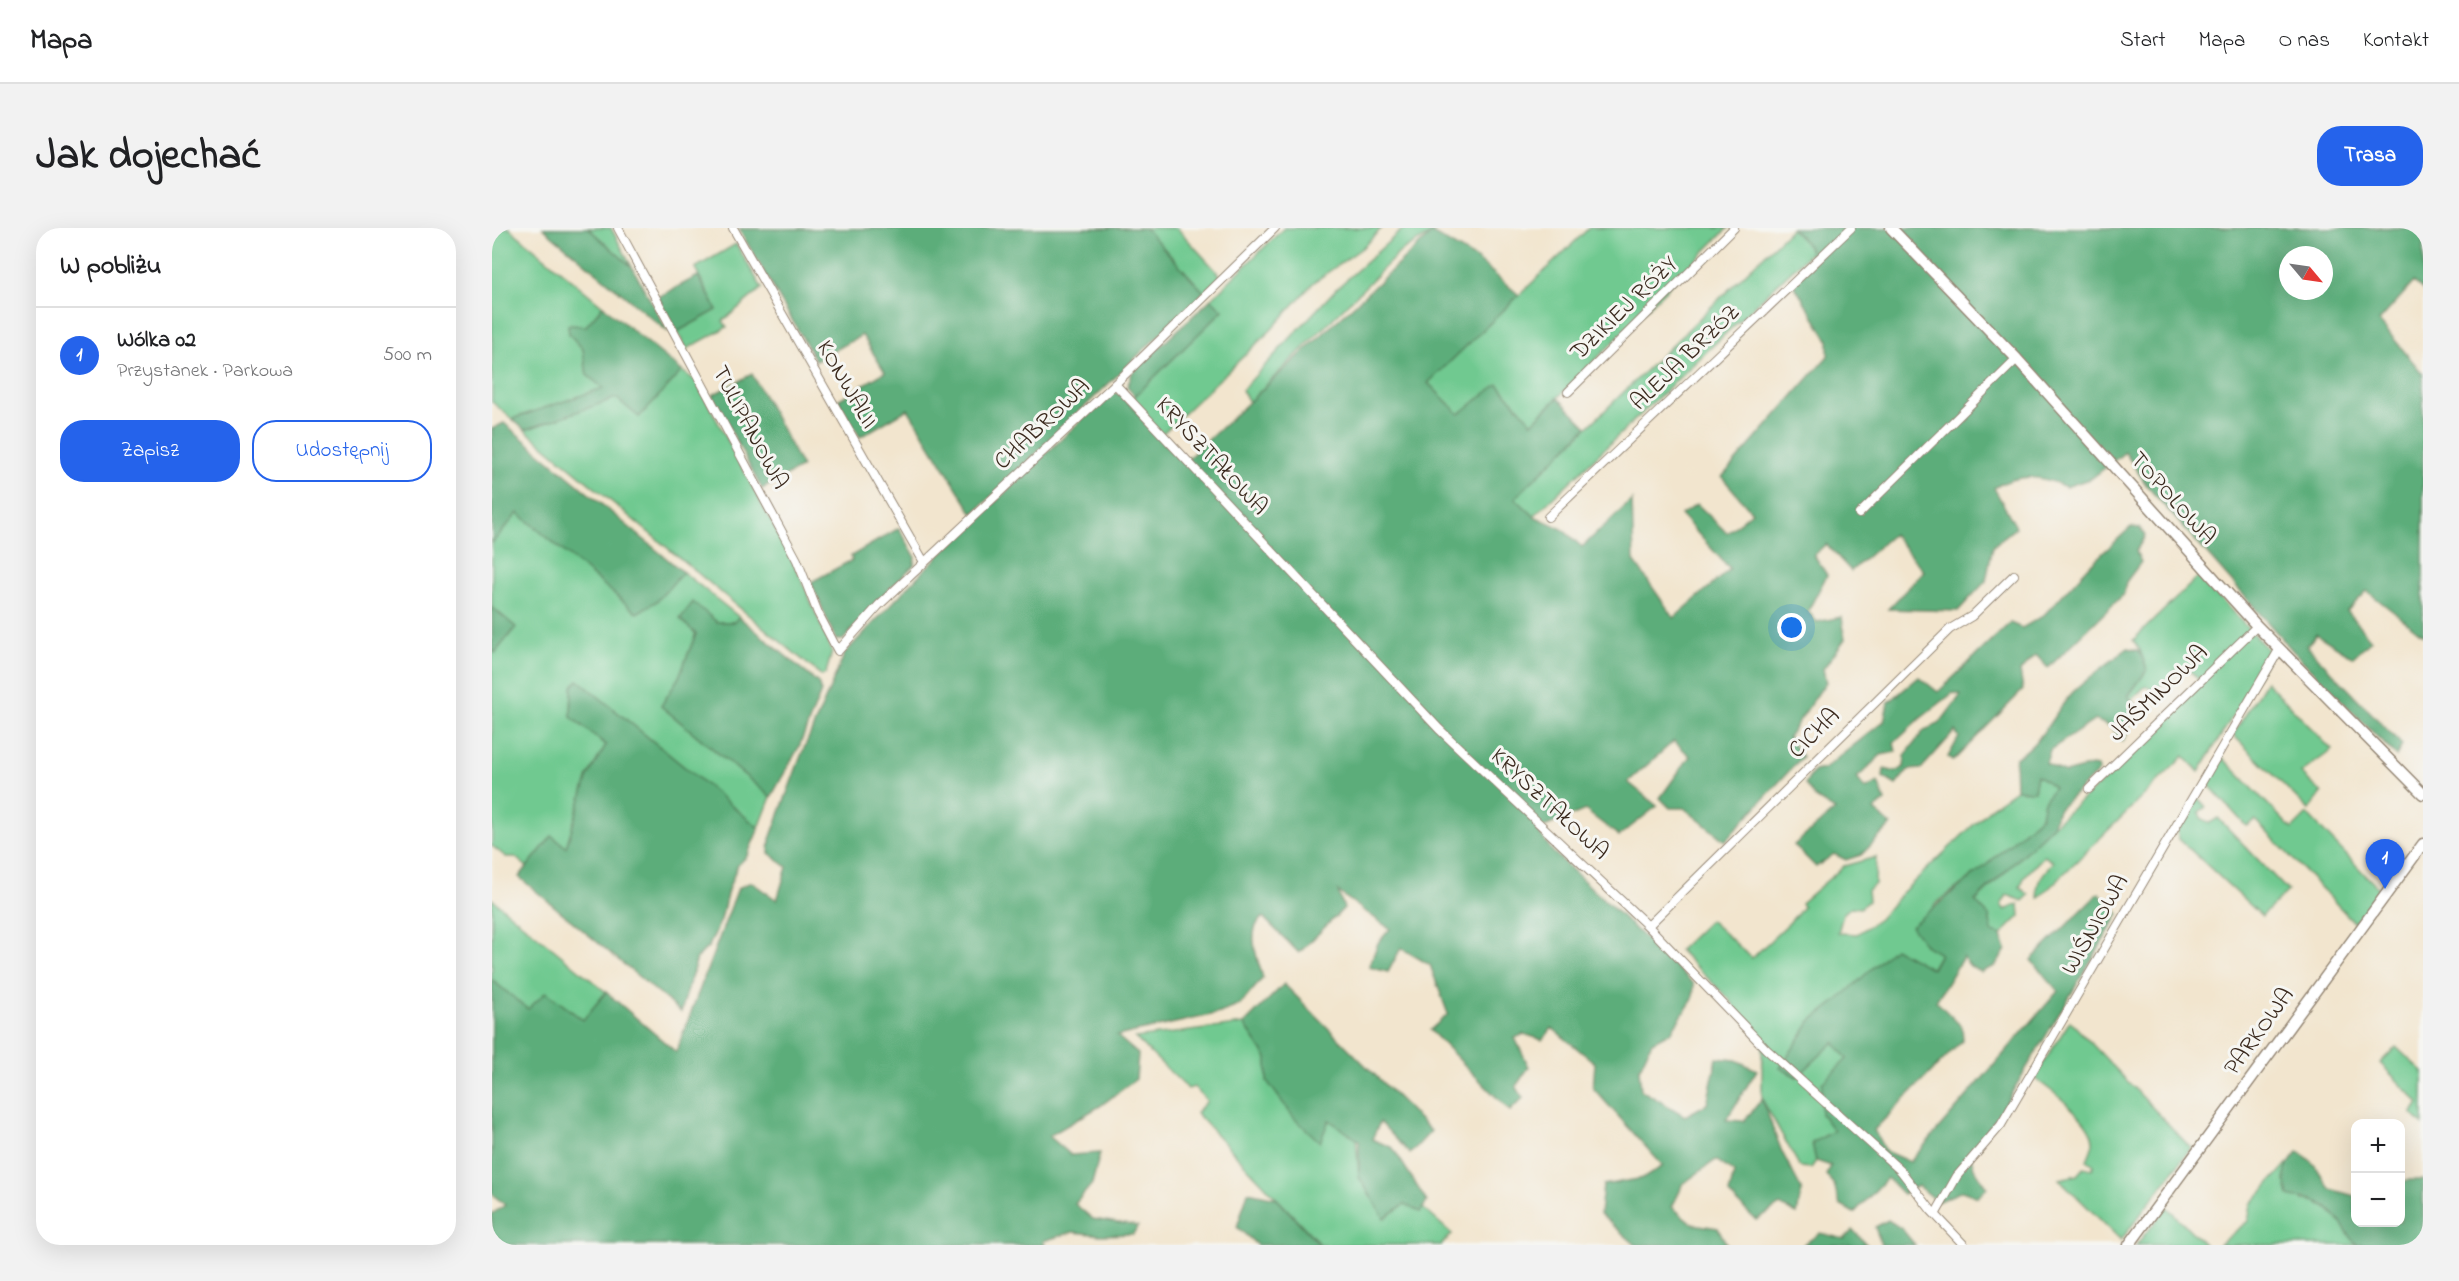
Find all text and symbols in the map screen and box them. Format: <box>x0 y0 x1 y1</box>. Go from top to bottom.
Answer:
text: Mapa <box>30 21 92 62</box>
text: Start <box>2120 26 2166 56</box>
text: Mapa <box>2199 26 2245 56</box>
text: O nas <box>2278 26 2330 56</box>
text: Kontakt <box>2363 26 2429 56</box>
text: Jak dojechać <box>36 126 260 187</box>
button: Trasa <box>2317 126 2423 186</box>
north arrow <box>2279 246 2333 300</box>
text: W pobliżu <box>60 248 161 286</box>
street label: DZIKIEJ RÓŻY <box>1563 248 1687 370</box>
street label: ALEJA BRZÓZ <box>1623 296 1749 420</box>
text: Wólka 02 <box>117 325 196 357</box>
street label: KONWALII <box>807 334 885 436</box>
text: 1 <box>76 341 83 370</box>
text: 500 m <box>383 341 432 370</box>
text: Przystanek · Parkowa <box>117 357 293 386</box>
street label: TULIPANOWA <box>702 360 796 496</box>
street label: CHABROWA <box>987 371 1099 479</box>
street label: KRYSZTAŁOWA <box>1147 390 1275 524</box>
button: Zapisz <box>60 420 240 482</box>
button: Udostępnij <box>252 420 432 482</box>
street label: TOPOLOWA <box>2120 444 2224 554</box>
your location <box>1777 613 1806 642</box>
street label: JAŚMINOWA <box>2101 637 2217 751</box>
street label: CICHA <box>1781 700 1849 768</box>
street label: KRYSZTAŁOWA <box>1482 741 1616 869</box>
pin: 1 <box>2366 840 2404 889</box>
street label: WIŚNIOWA <box>2053 868 2139 982</box>
street label: PARKOWA <box>2216 981 2304 1083</box>
map controls <box>2351 1119 2405 1227</box>
button: + <box>2351 1119 2405 1173</box>
button: − <box>2351 1173 2405 1227</box>

